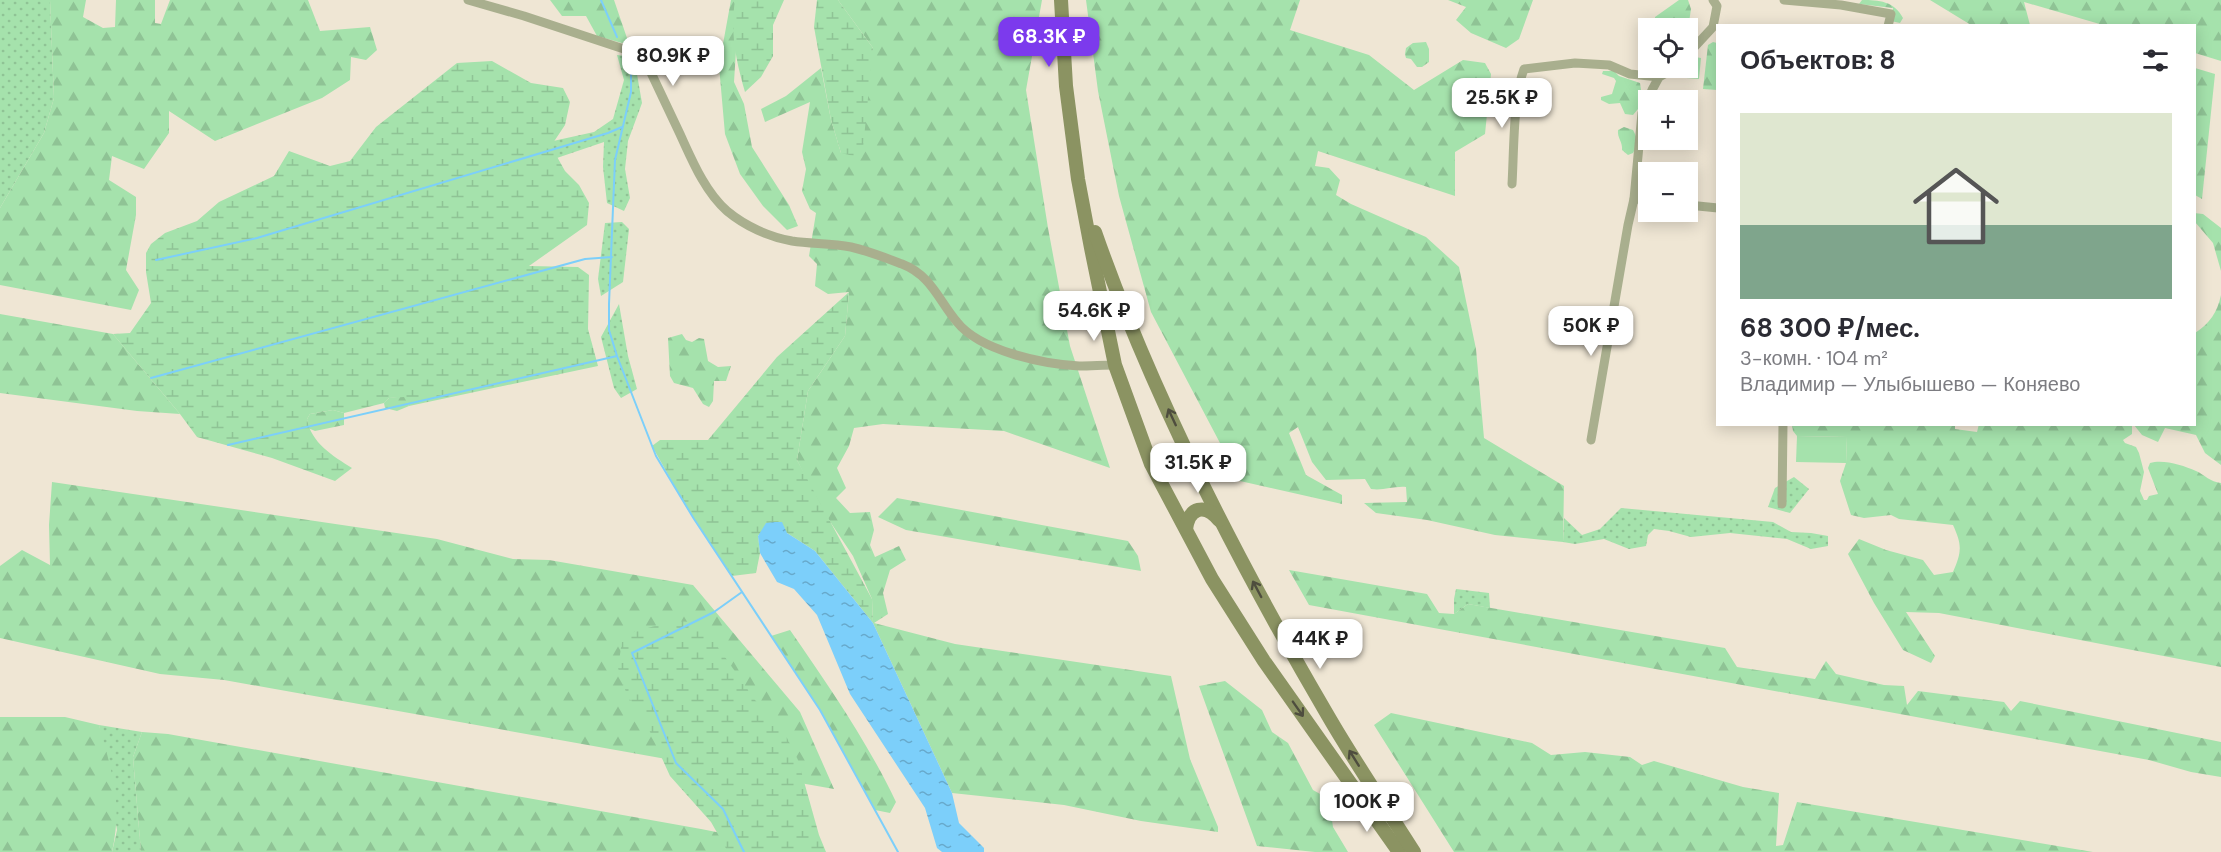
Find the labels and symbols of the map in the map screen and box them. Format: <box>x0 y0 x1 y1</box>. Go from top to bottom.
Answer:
pin: 68.3K ₽ <box>994 17 1104 68</box>
pin: 80.9K ₽ <box>618 36 728 87</box>
pin: 25.5K ₽ <box>1447 78 1557 129</box>
pin: 54.6K ₽ <box>1039 291 1149 342</box>
pin: 50K ₽ <box>1549 306 1633 357</box>
one-way arrow <box>1165 408 1177 426</box>
pin: 31.5K ₽ <box>1143 443 1253 494</box>
one-way arrow <box>1251 581 1263 598</box>
pin: 44K ₽ <box>1278 619 1362 670</box>
one-way arrow <box>1292 700 1304 716</box>
one-way arrow <box>1348 750 1360 767</box>
pin: 100K ₽ <box>1318 782 1416 833</box>

